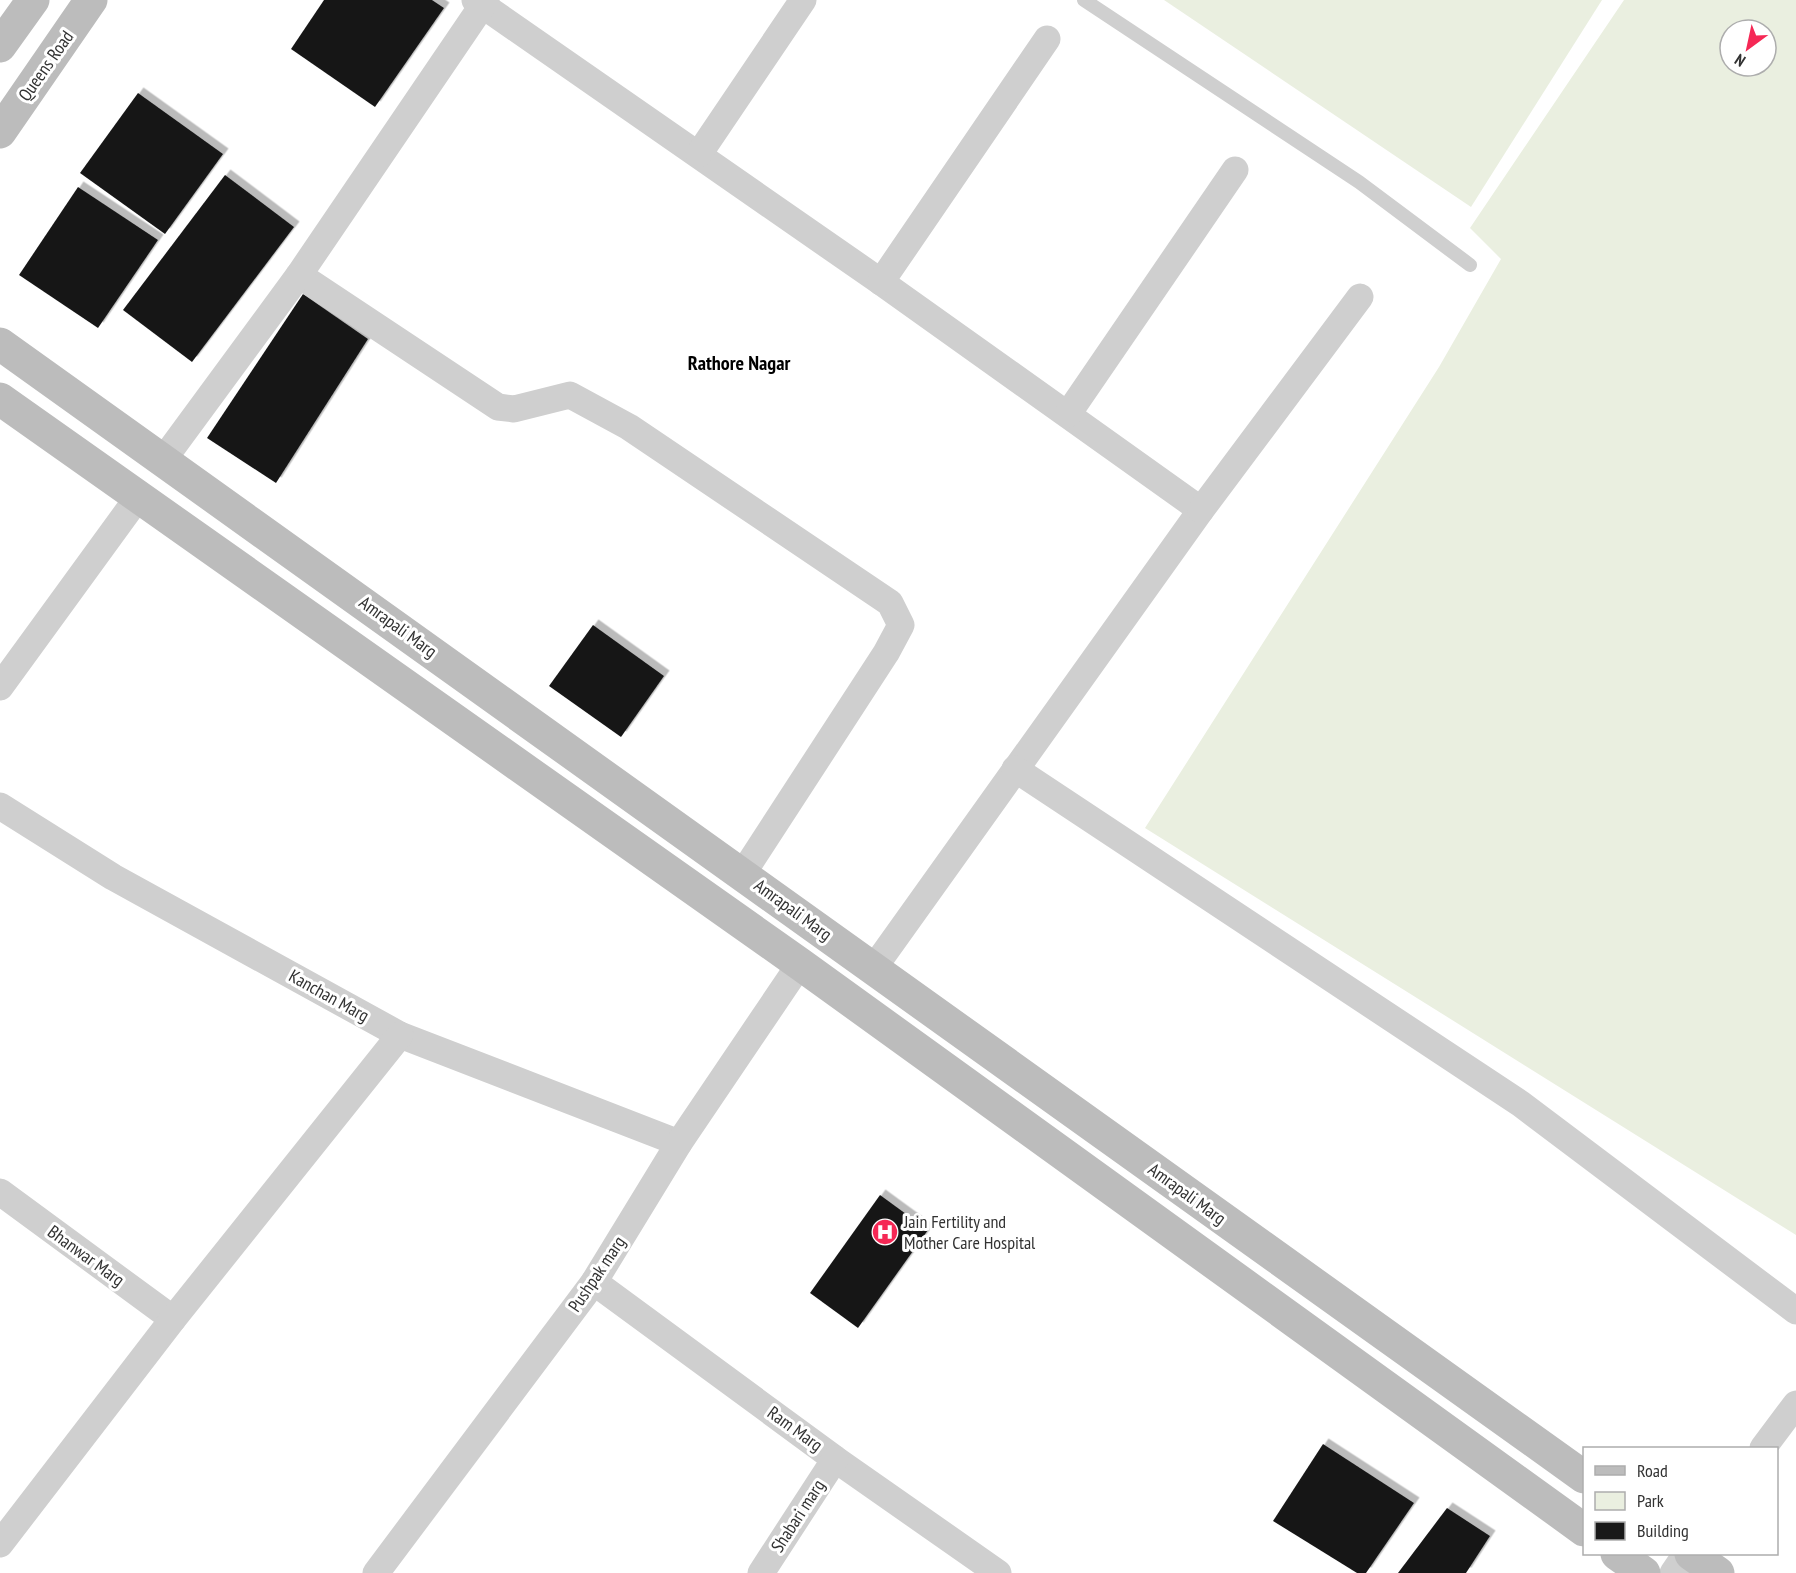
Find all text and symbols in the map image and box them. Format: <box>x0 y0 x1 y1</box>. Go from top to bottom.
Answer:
north arrow <box>1718 18 1778 78</box>
street label: Queens Road <box>13 26 78 105</box>
text: N <box>1731 50 1749 71</box>
district label: Rathore Nagar <box>688 350 790 376</box>
street label: Amrapali Marg <box>355 591 442 663</box>
street label: Amrapali Marg <box>750 874 837 946</box>
street label: Kanchan Marg <box>285 964 373 1027</box>
street label: Amrapali Marg <box>1144 1158 1231 1230</box>
place label: Jain Fertility and Mother Care Hospital <box>903 1210 1036 1254</box>
hospital icon: Jain Fertility and Mother Care Hospital <box>870 1217 900 1247</box>
street label: Bhanwar Marg <box>43 1220 129 1291</box>
street label: Pushpak marg <box>563 1231 630 1316</box>
street label: Ram Marg <box>763 1401 827 1456</box>
legend <box>1583 1447 1778 1555</box>
text: Road <box>1637 1459 1668 1482</box>
street label: Shabari marg <box>766 1475 830 1556</box>
text: Park <box>1637 1489 1664 1512</box>
text: Building <box>1637 1519 1689 1542</box>

